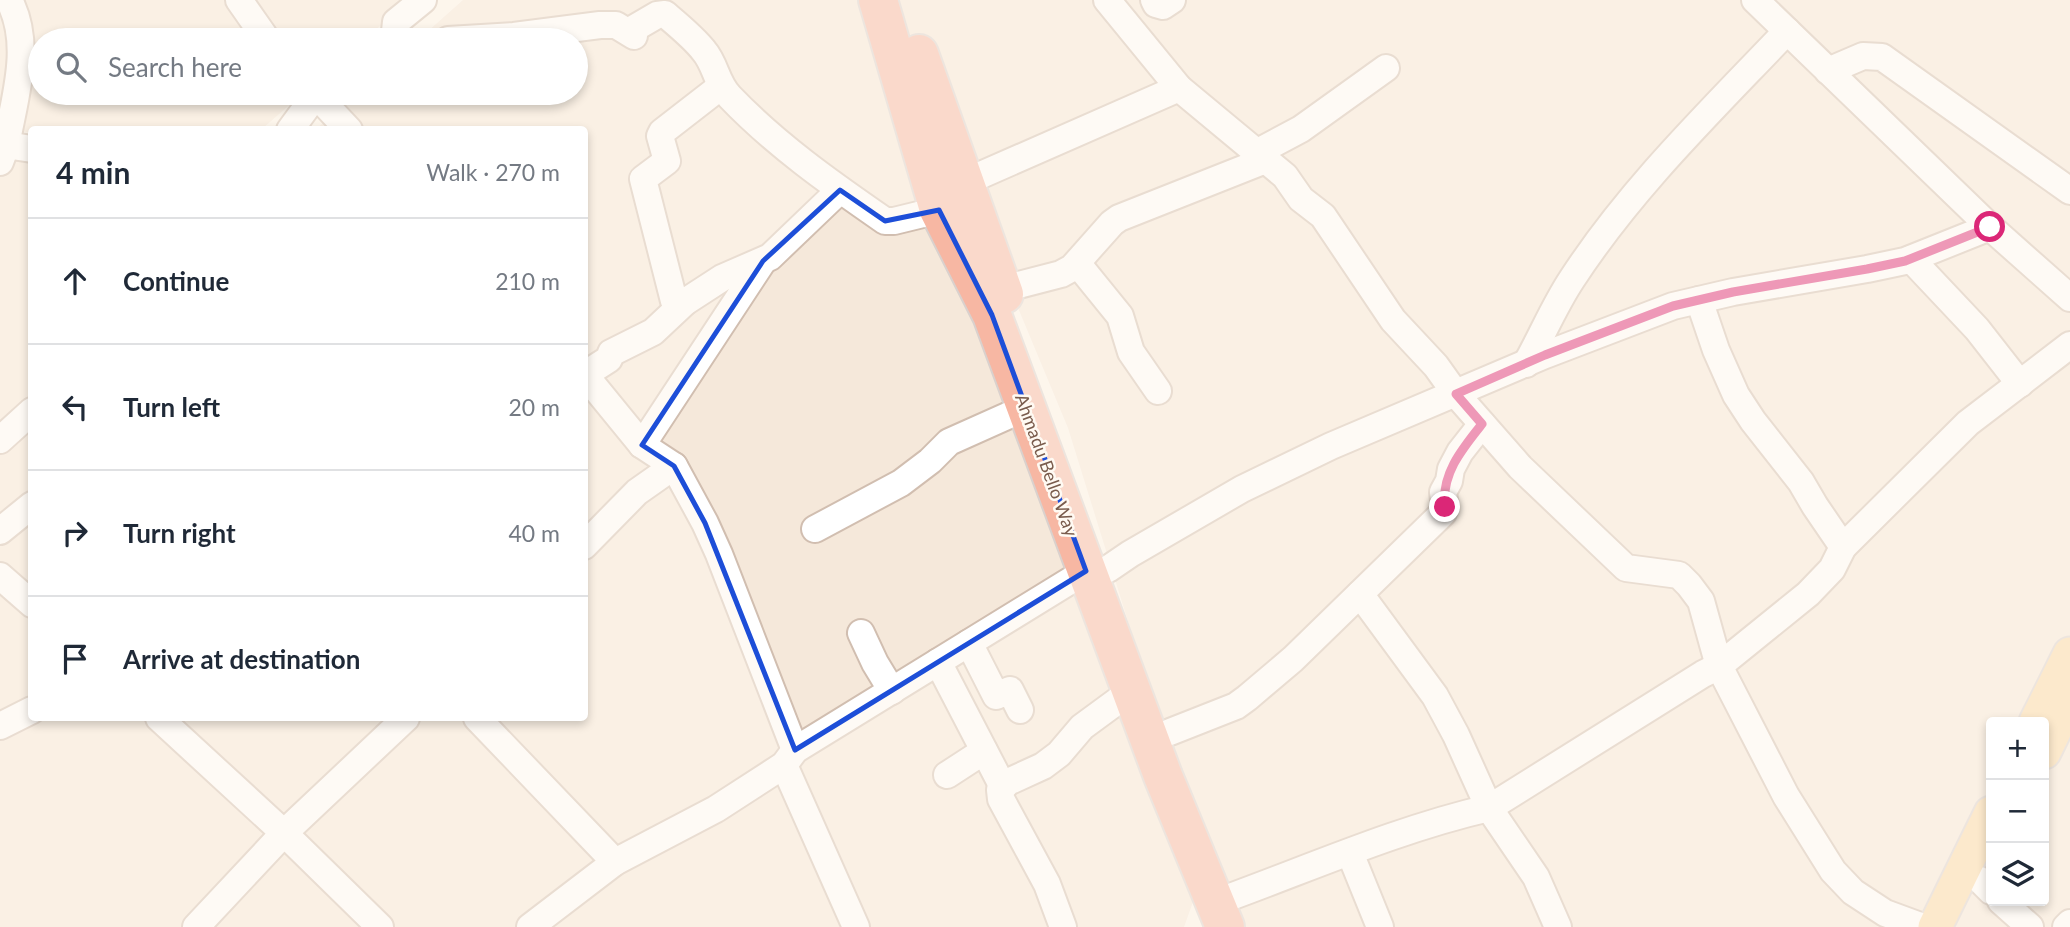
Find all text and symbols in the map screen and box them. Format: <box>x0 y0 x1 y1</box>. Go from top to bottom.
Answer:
search box <box>28 28 588 105</box>
icon: search <box>52 48 90 86</box>
text: Search here <box>108 51 242 83</box>
text: 4 min <box>56 154 130 190</box>
text: Walk · 270 m <box>426 158 560 186</box>
route start <box>1974 211 2005 242</box>
icon: ahead <box>56 262 94 300</box>
text: Continue <box>123 265 229 297</box>
text: 210 m <box>495 267 560 295</box>
icon: left <box>56 388 94 426</box>
text: Turn left <box>123 391 220 423</box>
street label: Ahmadu Bello Way <box>1011 391 1083 540</box>
text: 20 m <box>509 393 560 421</box>
route end <box>1429 491 1460 522</box>
icon: right <box>56 514 94 552</box>
text: Turn right <box>123 517 236 549</box>
text: 40 m <box>509 519 560 547</box>
icon: arrive <box>56 640 94 678</box>
text: Arrive at destination <box>123 643 360 675</box>
map controls <box>1986 717 2049 906</box>
button: + <box>1986 717 2049 780</box>
button: − <box>1986 780 2049 843</box>
button: layers <box>1986 843 2049 906</box>

